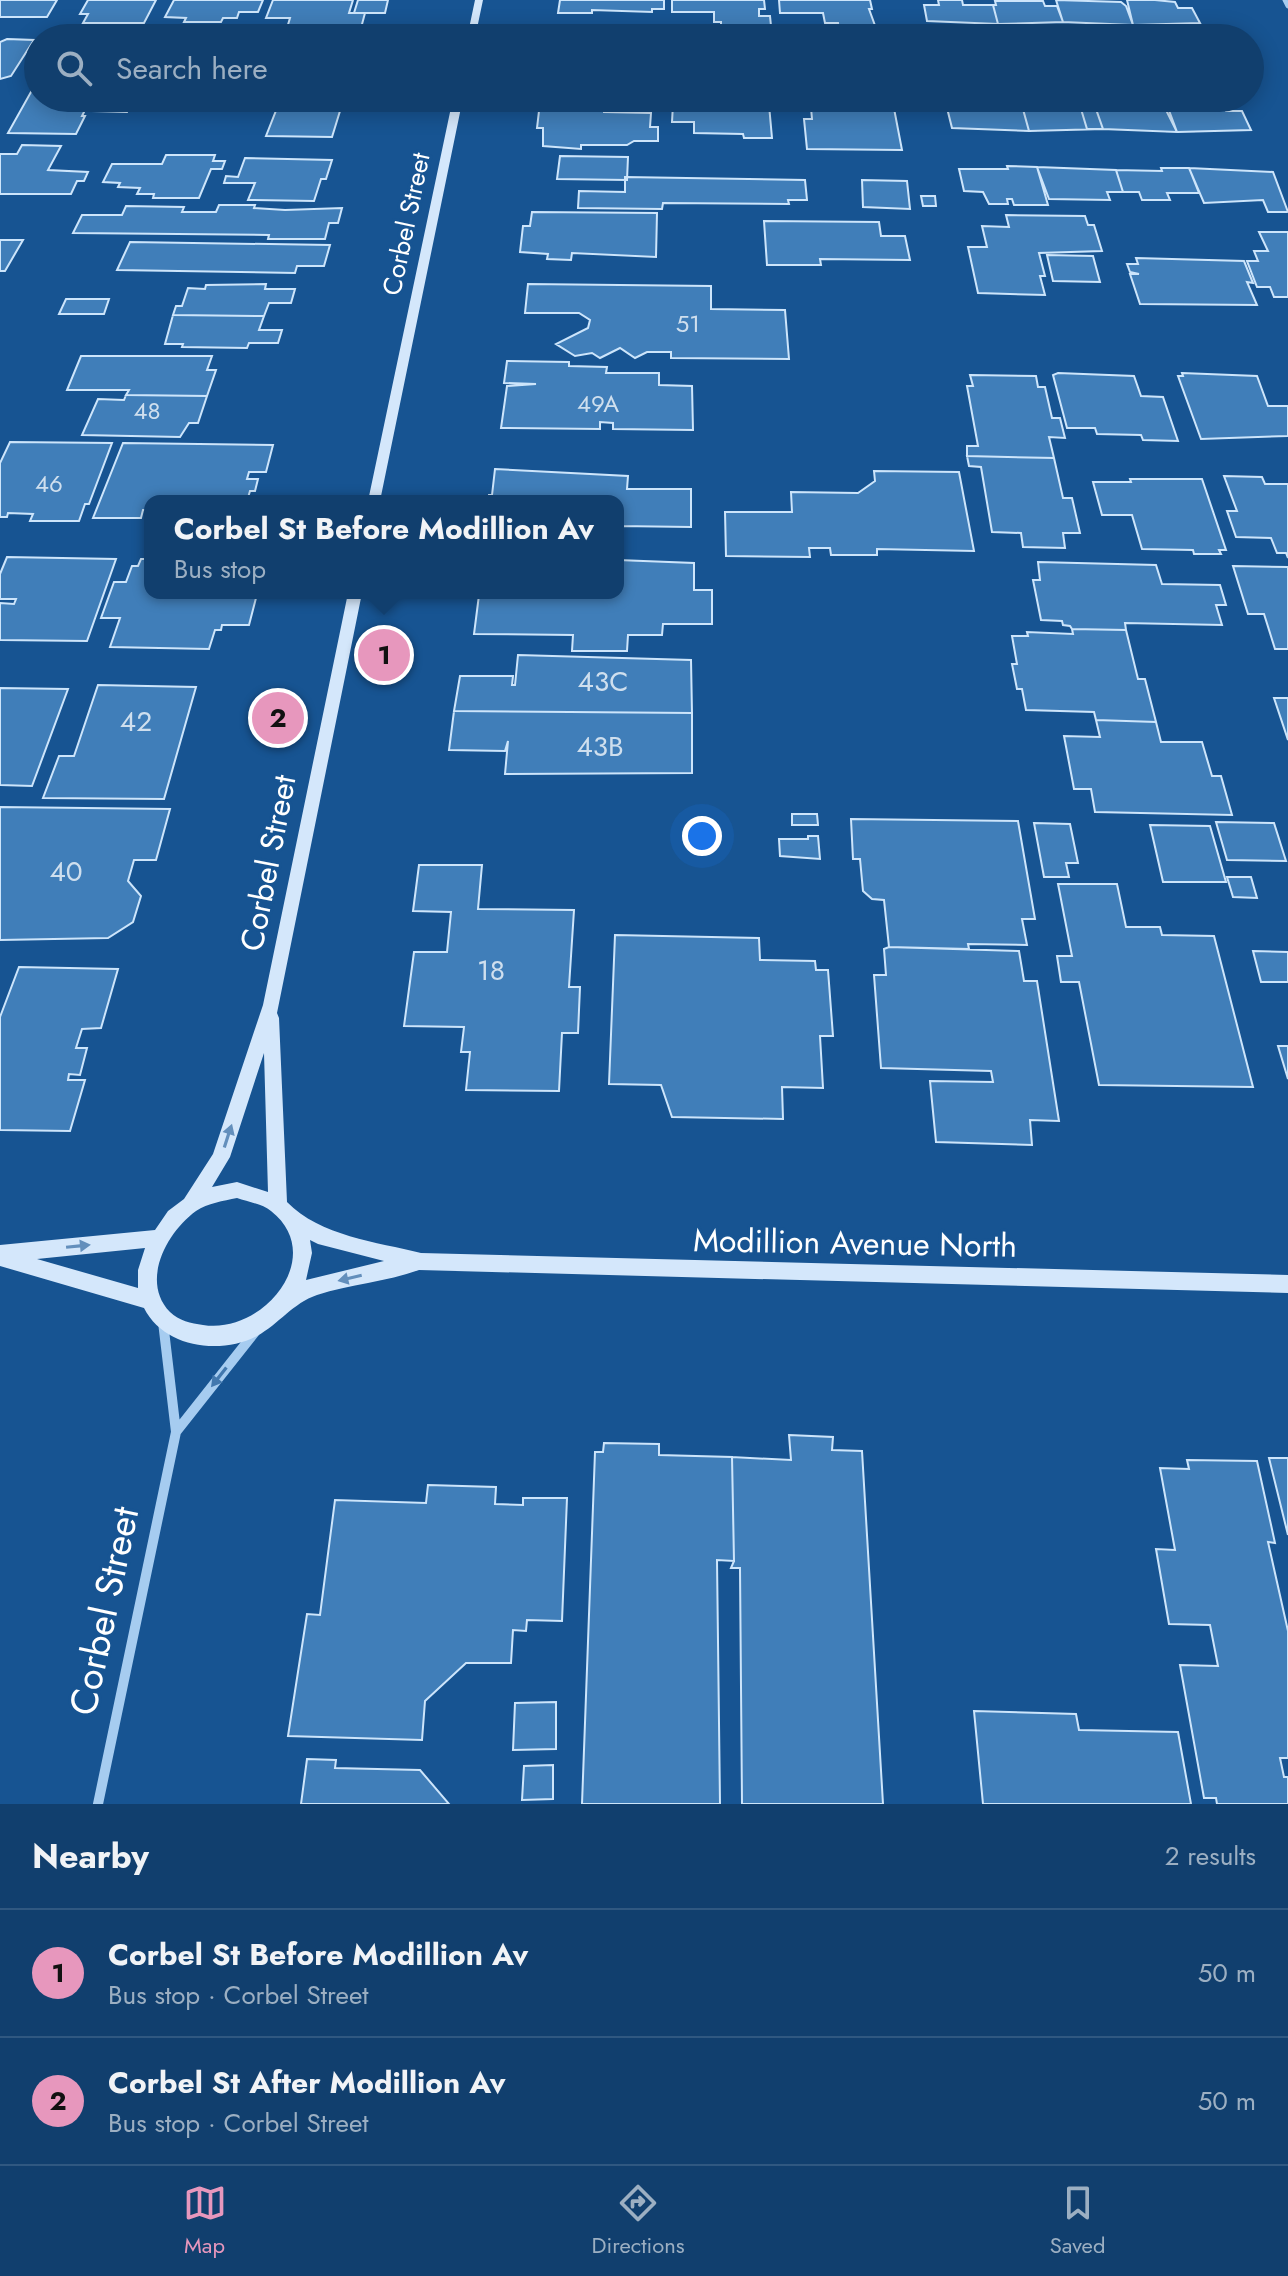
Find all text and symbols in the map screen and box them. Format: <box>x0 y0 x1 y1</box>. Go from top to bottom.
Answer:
search box <box>24 24 1264 112</box>
icon: search <box>52 46 96 90</box>
text: Search here <box>116 47 268 90</box>
street label: Corbel Street <box>372 148 440 299</box>
house number: 51 <box>676 306 700 341</box>
house number: 49A <box>577 386 619 421</box>
house number: 48 <box>133 393 161 428</box>
house number: 46 <box>35 466 63 501</box>
popup <box>144 495 624 599</box>
text: Corbel St Before Modillion Av <box>174 507 594 550</box>
text: Bus stop <box>174 550 266 588</box>
pin: 1 <box>358 625 410 685</box>
house number: 43C <box>578 661 628 702</box>
pin: 2 <box>252 688 304 748</box>
house number: 42 <box>120 701 152 742</box>
house number: 43B <box>576 726 624 767</box>
street label: Corbel Street <box>228 771 308 955</box>
your location <box>682 816 722 856</box>
house number: 40 <box>49 851 83 892</box>
house number: 18 <box>477 950 505 991</box>
one-way arrow <box>222 1123 234 1147</box>
street label: Modillion Avenue North <box>693 1217 1017 1269</box>
one-way arrow <box>66 1239 91 1252</box>
one-way arrow <box>338 1272 363 1285</box>
one-way arrow <box>212 1367 228 1387</box>
street label: Corbel Street <box>55 1502 152 1720</box>
text: Nearby <box>32 1832 149 1881</box>
text: 2 results <box>1165 1837 1256 1875</box>
text: Corbel St Before Modillion Av <box>108 1933 528 1976</box>
text: 1 <box>51 1954 65 1992</box>
text: 50 m <box>1198 1954 1256 1992</box>
text: Bus stop · Corbel Street <box>108 1976 369 2014</box>
text: Corbel St After Modillion Av <box>108 2061 506 2104</box>
text: 2 <box>49 2082 67 2120</box>
text: 50 m <box>1198 2082 1256 2120</box>
text: Bus stop · Corbel Street <box>108 2104 369 2142</box>
tab: Map <box>183 2181 227 2261</box>
tab: Directions <box>592 2181 685 2261</box>
tab: Saved <box>1050 2181 1105 2261</box>

